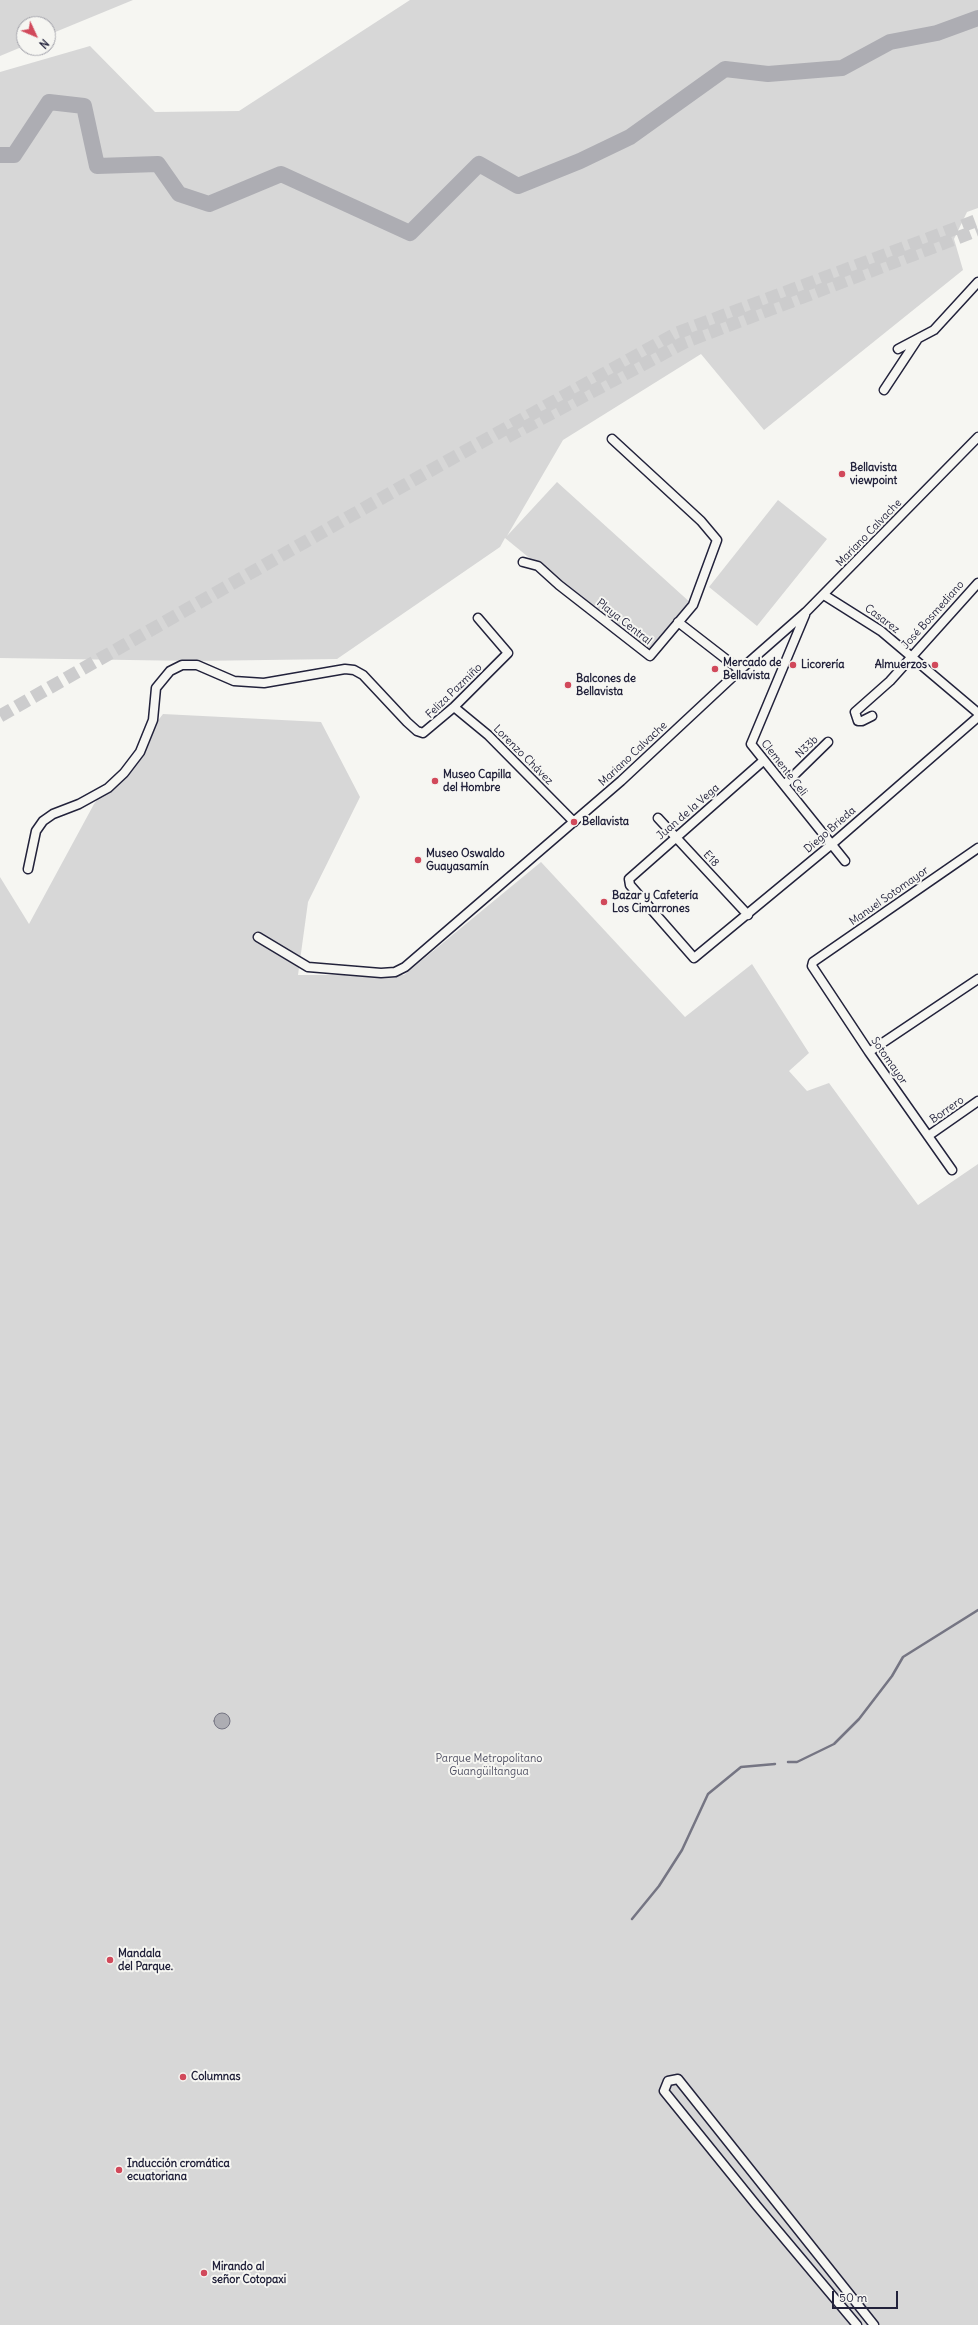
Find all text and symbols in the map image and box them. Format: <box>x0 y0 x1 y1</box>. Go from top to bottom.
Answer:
north arrow <box>16 16 56 56</box>
text: N <box>36 36 52 51</box>
place label: Bellavista viewpoint <box>850 461 897 487</box>
marker: Bellavista viewpoint <box>837 469 847 479</box>
street label: Mariano Calvache <box>833 496 905 570</box>
street label: José Bosmediano <box>899 578 967 652</box>
street label: Playa Central <box>594 596 654 648</box>
street label: Casarez <box>862 602 902 636</box>
place label: Mercado de Bellavista <box>723 656 782 682</box>
place label: Licorería <box>801 658 844 672</box>
place label: Almuerzos <box>875 658 927 672</box>
marker: Licorería <box>788 660 798 670</box>
marker: Almuerzos <box>930 660 940 670</box>
street label: Feliza Pazmiño <box>423 661 485 721</box>
marker: Mercado de Bellavista <box>710 664 720 674</box>
place label: Balcones de Bellavista <box>576 672 636 698</box>
marker: Balcones de Bellavista <box>563 680 573 690</box>
street label: Mariano Calvache <box>596 719 670 789</box>
street label: Lorenzo Chávez <box>490 722 556 788</box>
street label: N33b <box>793 733 821 761</box>
street label: Clemente Celi <box>758 737 810 799</box>
place label: Museo Capilla del Hombre <box>443 768 511 794</box>
marker: Museo Capilla del Hombre <box>430 776 440 786</box>
street label: Juan de la Vega <box>654 781 722 843</box>
street label: Diego Brieda <box>802 804 858 856</box>
place label: Bellavista <box>582 815 629 829</box>
marker: Bellavista <box>569 817 579 827</box>
place label: Museo Oswaldo Guayasamín <box>426 847 505 873</box>
street label: E18 <box>700 848 722 870</box>
marker: Museo Oswaldo Guayasamín <box>413 855 423 865</box>
street label: Manuel Sotomayor <box>847 864 931 928</box>
place label: Bazar y Cafetería Los Cimarrones <box>612 889 698 915</box>
marker: Bazar y Cafetería Los Cimarrones <box>599 897 609 907</box>
street label: Sotomayor <box>868 1035 910 1087</box>
street label: Borrero <box>927 1094 967 1126</box>
park label: Parque Metropolitano Guangüiltangua <box>436 1752 542 1778</box>
place label: Mandala del Parque. <box>118 1947 173 1973</box>
marker: Mandala del Parque. <box>105 1955 115 1965</box>
place label: Columnas <box>191 2070 240 2084</box>
marker: Columnas <box>178 2072 188 2082</box>
place label: Inducción cromática ecuatoriana <box>127 2157 230 2183</box>
marker: Inducción cromática ecuatoriana <box>114 2165 124 2175</box>
place label: Mirando al señor Cotopaxi <box>212 2260 286 2286</box>
marker: Mirando al señor Cotopaxi <box>199 2268 209 2278</box>
scale bar <box>834 2283 900 2309</box>
text: 50 m <box>839 2290 867 2305</box>

